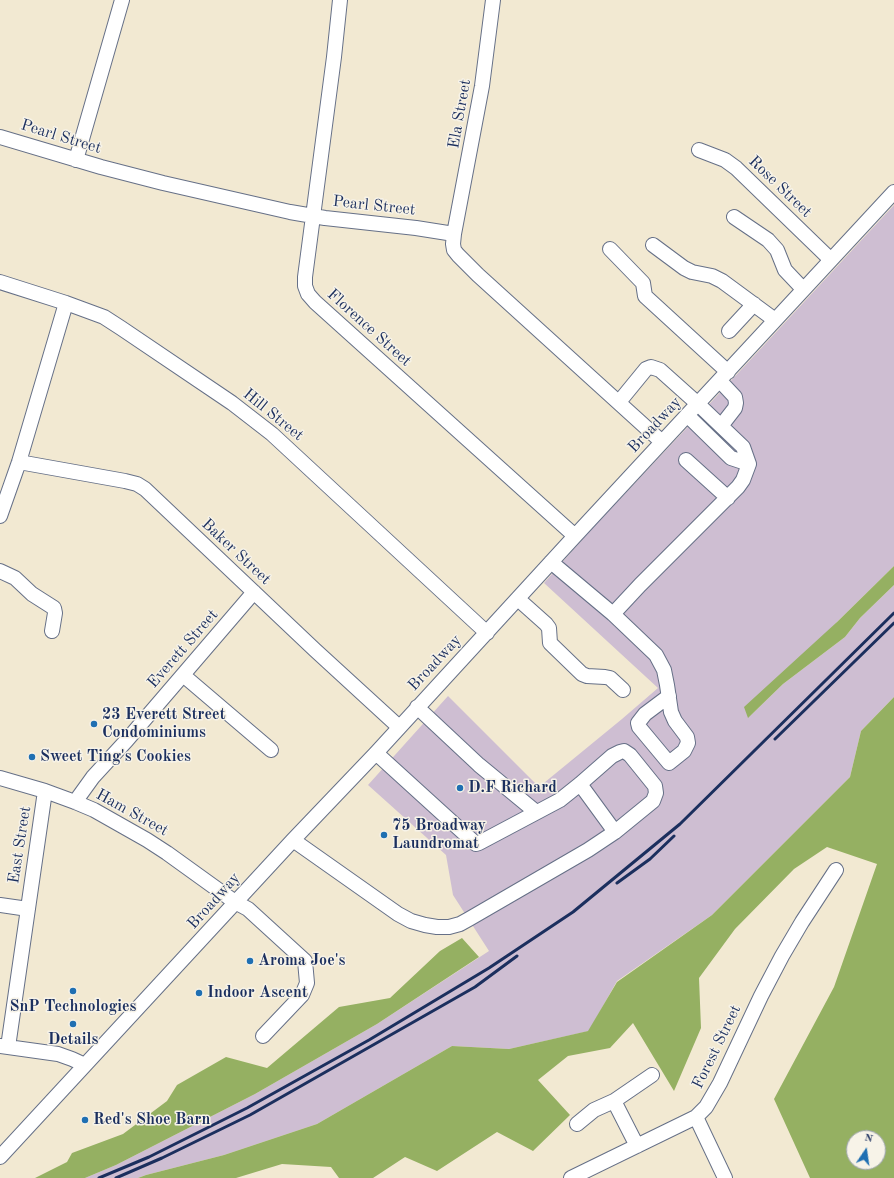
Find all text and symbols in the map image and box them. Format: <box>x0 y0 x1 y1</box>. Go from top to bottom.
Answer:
street label: Ela Street <box>444 78 476 150</box>
street label: Pearl Street <box>18 116 104 158</box>
street label: Rose Street <box>744 152 816 222</box>
street label: Pearl Street <box>332 192 416 220</box>
street label: Florence Street <box>323 285 415 371</box>
street label: Hill Street <box>239 385 307 445</box>
street label: Broadway <box>624 393 686 457</box>
street label: Baker Street <box>197 515 275 589</box>
street label: Everett Street <box>144 606 222 692</box>
street label: Broadway <box>404 631 466 695</box>
place label: 23 Everett Street Condominiums <box>102 705 225 743</box>
marker: 23 Everett Street Condominiums <box>89 719 99 729</box>
place label: Sweet Ting's Cookies <box>40 747 191 767</box>
marker: Sweet Ting's Cookies <box>27 752 37 762</box>
place label: D.F Richard <box>468 778 557 798</box>
marker: D.F Richard <box>455 783 465 793</box>
street label: Ham Street <box>92 785 172 841</box>
street label: East Street <box>4 805 36 885</box>
place label: 75 Broadway Laundromat <box>392 816 486 854</box>
marker: 75 Broadway Laundromat <box>379 830 389 840</box>
street label: Broadway <box>184 869 244 933</box>
place label: Aroma Joe's <box>258 951 345 971</box>
marker: Aroma Joe's <box>245 956 255 966</box>
place label: Indoor Ascent <box>207 983 308 1003</box>
marker: SnP Technologies <box>68 986 78 996</box>
marker: Indoor Ascent <box>194 988 204 998</box>
place label: SnP Technologies <box>10 997 136 1017</box>
street label: Forest Street <box>688 1002 746 1092</box>
marker: Details <box>68 1019 78 1029</box>
place label: Details <box>48 1030 98 1050</box>
place label: Red's Shoe Barn <box>93 1110 210 1130</box>
marker: Red's Shoe Barn <box>80 1115 90 1125</box>
north arrow <box>846 1130 886 1170</box>
text: N <box>863 1132 874 1145</box>

